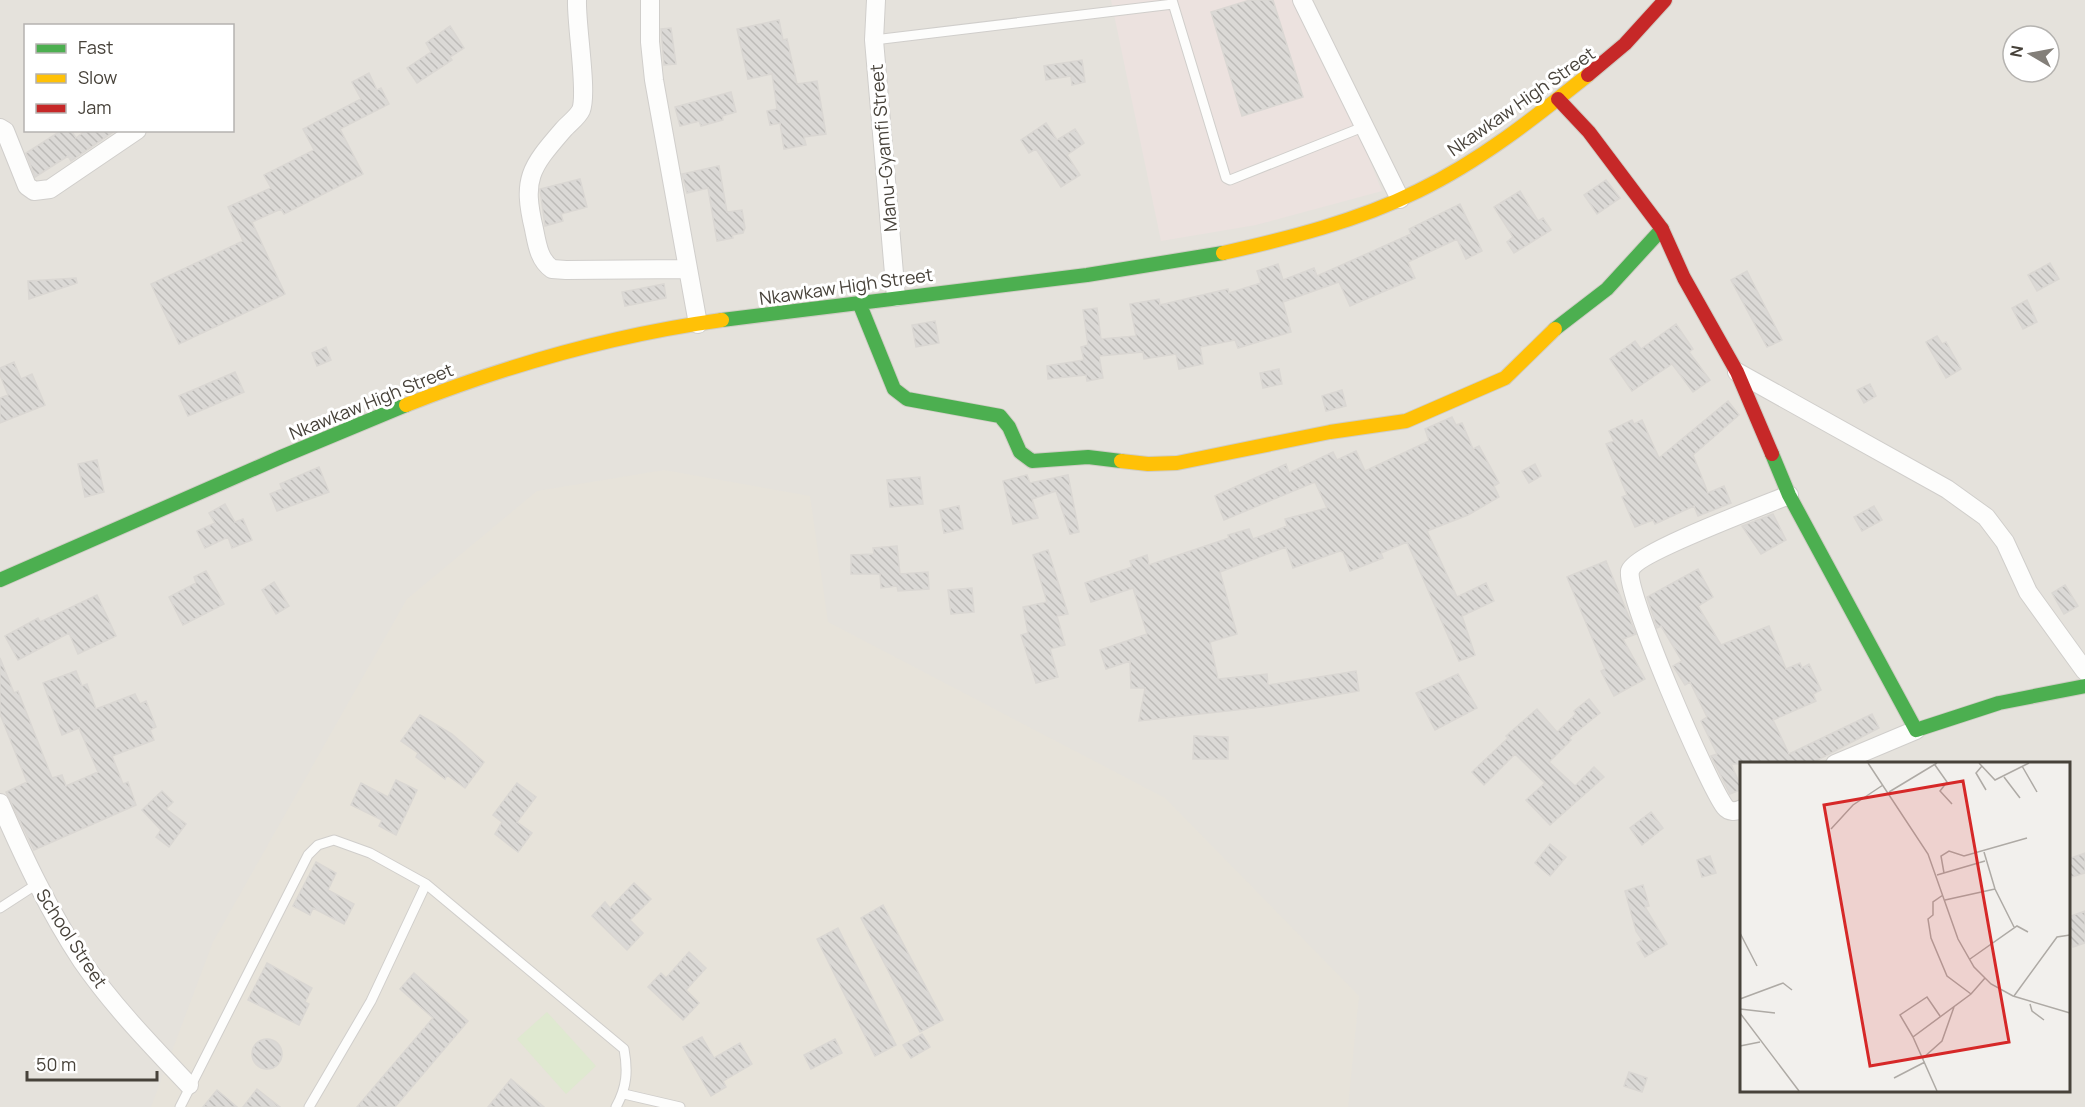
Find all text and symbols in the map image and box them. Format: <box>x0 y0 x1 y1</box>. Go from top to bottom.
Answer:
legend <box>24 24 234 132</box>
north arrow <box>2001 24 2061 84</box>
text: Fast <box>78 35 113 59</box>
street label: Nkawkaw High Street <box>1442 41 1600 161</box>
text: N <box>2004 44 2028 59</box>
street label: Manu-Gyamfi Street <box>864 63 902 233</box>
text: Slow <box>78 65 118 89</box>
text: Jam <box>78 95 112 119</box>
street label: Nkawkaw High Street <box>758 262 934 310</box>
street label: Nkawkaw High Street <box>285 357 457 445</box>
inset map <box>1740 762 2070 1092</box>
street label: School Street <box>31 884 113 992</box>
scale bar <box>27 1044 158 1082</box>
text: 50 m <box>36 1052 76 1076</box>

